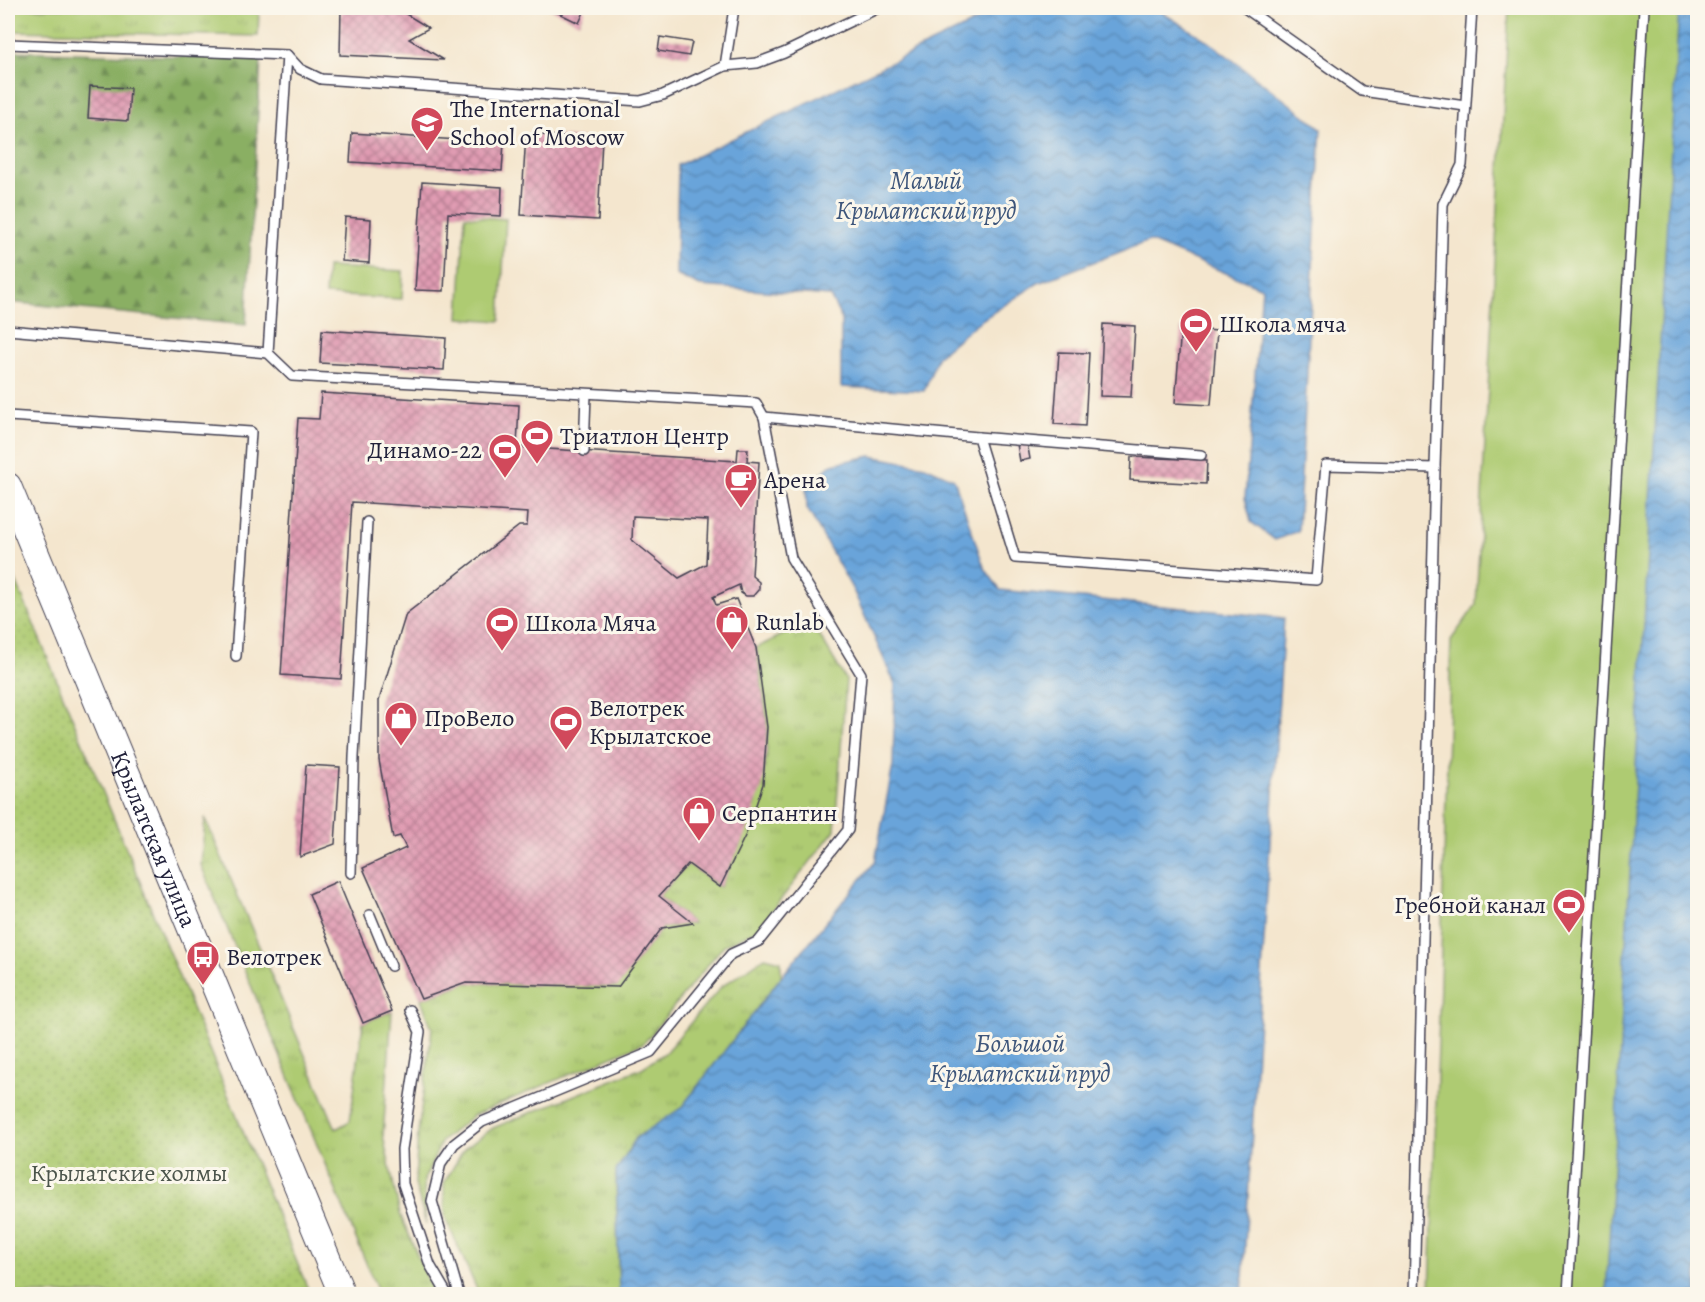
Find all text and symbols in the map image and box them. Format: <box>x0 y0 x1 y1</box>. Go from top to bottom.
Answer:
place label: The International School of Moscow <box>450 93 624 153</box>
school or university icon: The International School of Moscow <box>409 105 445 152</box>
water label: Малый Крылатский пруд <box>835 163 1017 228</box>
sports icon: Школа мяча <box>1178 306 1214 353</box>
place label: Школа мяча <box>1219 308 1346 340</box>
sports icon: Триатлон Центр <box>519 418 555 465</box>
place label: Триатлон Центр <box>560 420 729 452</box>
sports icon: Динамо-22 <box>487 432 523 479</box>
place label: Динамо-22 <box>367 434 482 466</box>
cafe icon: Арена <box>723 462 759 509</box>
place label: Арена <box>763 464 826 496</box>
shop icon: Runlab <box>714 604 750 651</box>
sports icon: Школа Мяча <box>484 605 520 652</box>
place label: Runlab <box>755 606 824 638</box>
place label: Школа Мяча <box>525 607 657 639</box>
place label: Велотрек Крылатское <box>589 692 712 752</box>
shop icon: ПроВело <box>383 700 419 747</box>
place label: ПроВело <box>424 702 514 734</box>
sports icon: Велотрек Крылатское <box>548 704 584 751</box>
street label: Крылатская улица <box>103 746 205 932</box>
shop icon: Серпантин <box>681 795 717 842</box>
place label: Серпантин <box>722 797 837 829</box>
sports icon: Гребной канал <box>1551 887 1587 934</box>
place label: Гребной канал <box>1394 889 1546 921</box>
bus stop icon: Велотрек <box>185 939 221 986</box>
place label: Велотрек <box>226 941 322 973</box>
water label: Большой Крылатский пруд <box>929 1026 1111 1091</box>
park label: Крылатские холмы <box>30 1157 228 1189</box>

